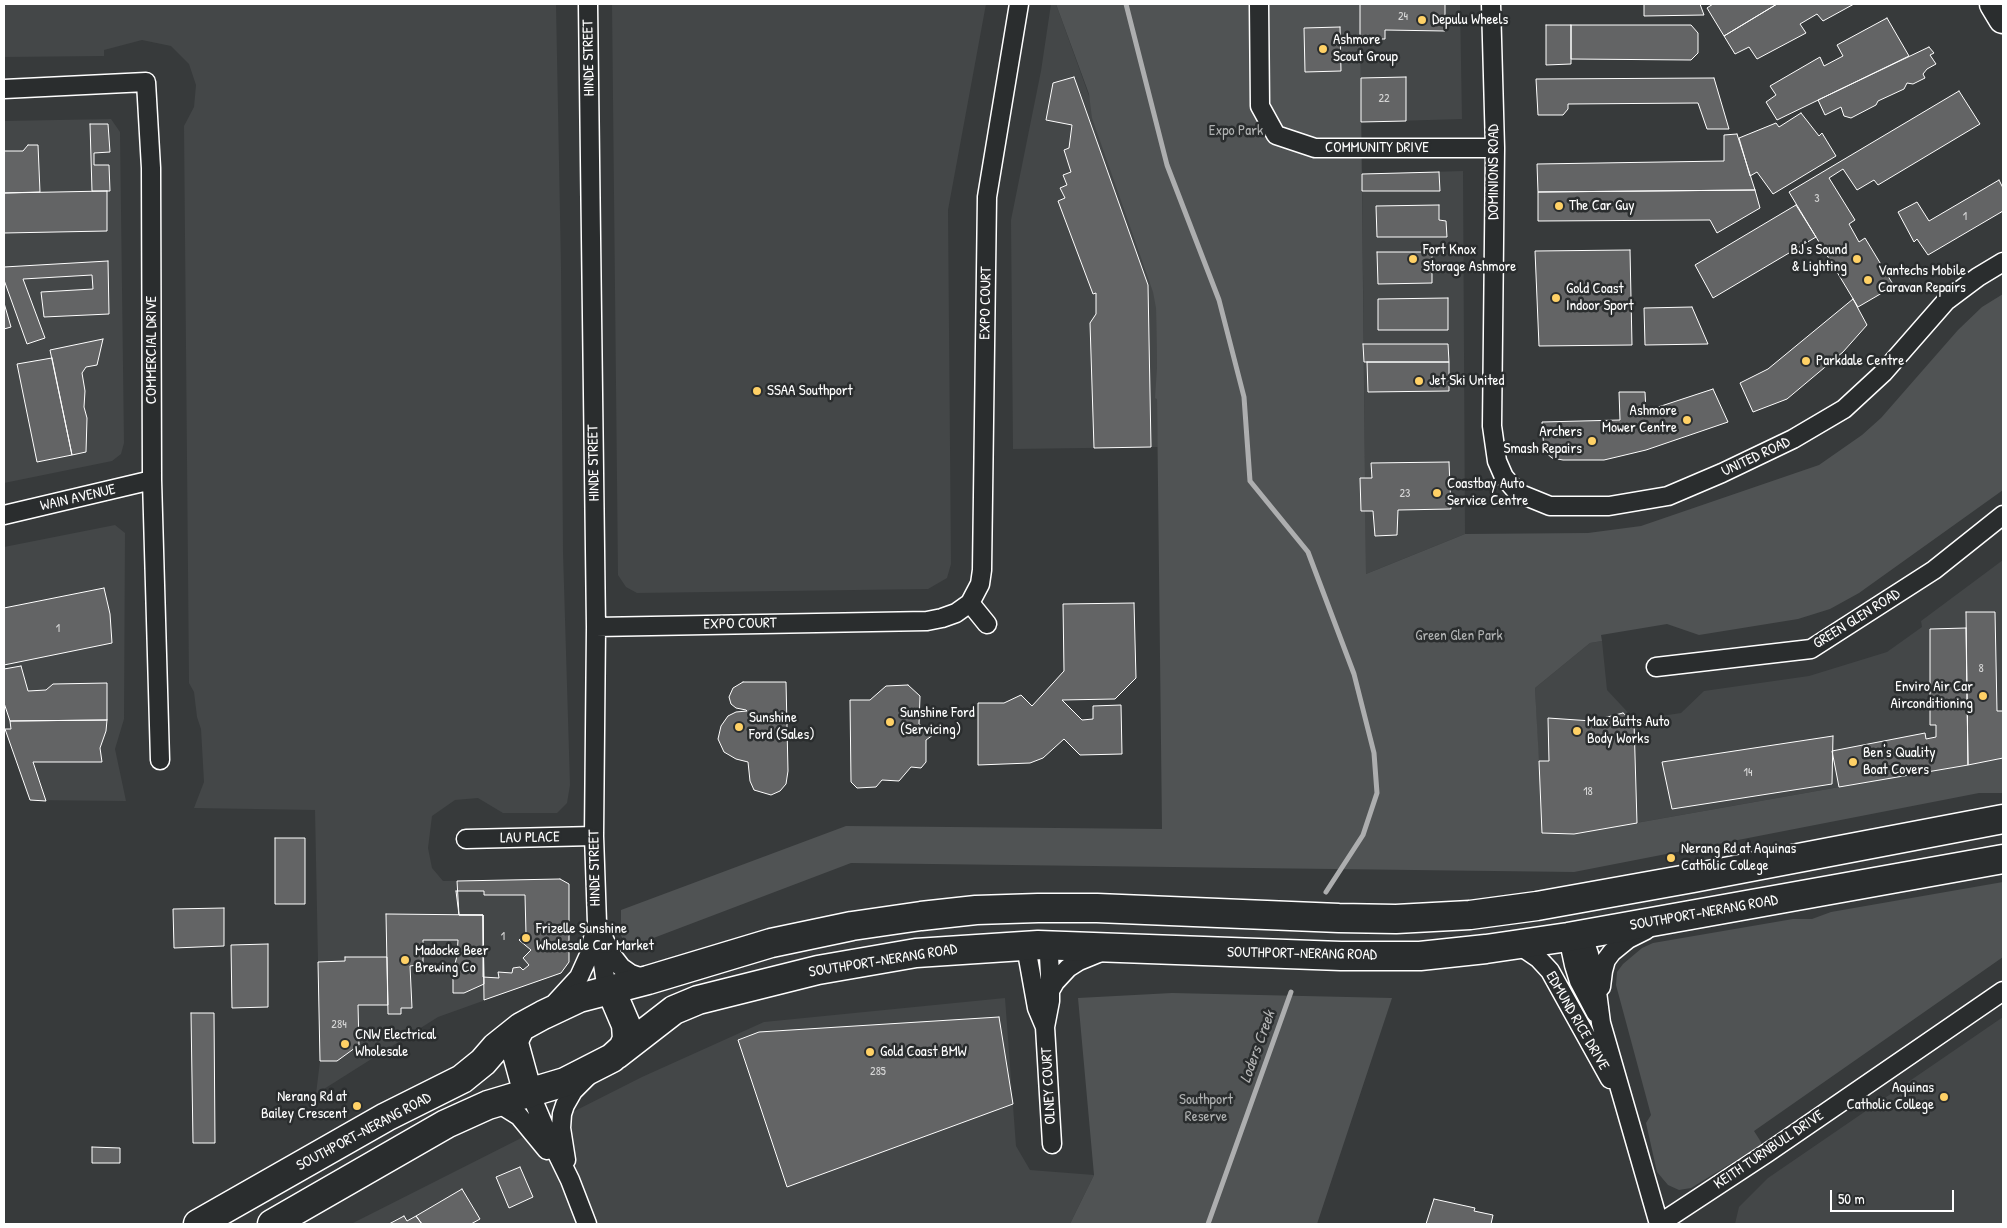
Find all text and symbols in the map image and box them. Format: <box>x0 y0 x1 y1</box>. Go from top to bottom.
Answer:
house number: 24 <box>1398 10 1408 24</box>
place label: Depulu Wheels <box>1432 11 1508 29</box>
marker: Depulu Wheels <box>1416 14 1428 26</box>
street label: HINDE STREET <box>579 19 599 97</box>
place label: Ashmore Scout Group <box>1333 31 1398 66</box>
marker: Ashmore Scout Group <box>1317 43 1329 55</box>
house number: 22 <box>1378 92 1390 106</box>
park label: Expo Park <box>1209 122 1263 140</box>
street label: DOMINIONS ROAD <box>1485 124 1503 220</box>
street label: COMMUNITY DRIVE <box>1325 139 1429 157</box>
house number: 3 <box>1814 192 1820 206</box>
place label: The Car Guy <box>1569 197 1635 215</box>
marker: The Car Guy <box>1553 200 1565 212</box>
house number: 1 <box>1963 210 1967 224</box>
place label: Fort Knox Storage Ashmore <box>1423 241 1516 276</box>
place label: BJ's Sound & Lighting <box>1791 241 1847 276</box>
marker: Fort Knox Storage Ashmore <box>1407 253 1419 265</box>
marker: BJ's Sound & Lighting <box>1851 253 1863 265</box>
place label: Vantechs Mobile Caravan Repairs <box>1878 262 1966 297</box>
street label: EXPO COURT <box>976 266 996 340</box>
marker: Vantechs Mobile Caravan Repairs <box>1862 274 1874 286</box>
place label: Gold Coast Indoor Sport <box>1566 280 1634 315</box>
marker: Gold Coast Indoor Sport <box>1550 292 1562 304</box>
street label: COMMERCIAL DRIVE <box>143 296 161 404</box>
place label: Parkdale Centre <box>1816 352 1904 370</box>
marker: Parkdale Centre <box>1800 355 1812 367</box>
place label: Jet Ski United <box>1429 372 1504 390</box>
marker: Jet Ski United <box>1413 375 1425 387</box>
place label: SSAA Southport <box>767 382 853 400</box>
marker: SSAA Southport <box>751 385 763 397</box>
place label: Ashmore Mower Centre <box>1602 402 1677 437</box>
marker: Ashmore Mower Centre <box>1681 414 1693 426</box>
place label: Archers Smash Repairs <box>1504 423 1582 458</box>
street label: HINDE STREET <box>584 424 604 502</box>
street label: UNITED ROAD <box>1719 433 1793 481</box>
marker: Archers Smash Repairs <box>1586 435 1598 447</box>
place label: Coastbay Auto Service Centre <box>1447 475 1528 510</box>
street label: WAIN AVENUE <box>39 481 117 515</box>
house number: 23 <box>1400 487 1410 501</box>
marker: Coastbay Auto Service Centre <box>1431 487 1443 499</box>
street label: GREEN GLEN ROAD <box>1810 585 1904 653</box>
street label: EXPO COURT <box>703 614 777 634</box>
house number: 1 <box>56 622 60 636</box>
park label: Green Glen Park <box>1415 627 1503 645</box>
house number: 8 <box>1978 662 1984 676</box>
place label: Enviro Air Car Airconditioning <box>1891 678 1973 713</box>
marker: Enviro Air Car Airconditioning <box>1977 690 1989 702</box>
place label: Sunshine Ford (Servicing) <box>900 704 975 739</box>
place label: Sunshine Ford (Sales) <box>749 709 815 744</box>
place label: Max Butts Auto Body Works <box>1587 713 1670 748</box>
marker: Sunshine Ford (Servicing) <box>884 716 896 728</box>
marker: Sunshine Ford (Sales) <box>733 721 745 733</box>
marker: Max Butts Auto Body Works <box>1571 725 1583 737</box>
place label: Ben's Quality Boat Covers <box>1863 744 1936 779</box>
marker: Ben's Quality Boat Covers <box>1847 756 1859 768</box>
house number: 14 <box>1744 766 1752 780</box>
house number: 18 <box>1583 785 1593 799</box>
street label: LAU PLACE <box>500 828 560 848</box>
street label: HINDE STREET <box>585 829 605 907</box>
place label: Nerang Rd at Aquinas Catholic College <box>1681 840 1796 875</box>
marker: Nerang Rd at Aquinas Catholic College <box>1665 852 1677 864</box>
street label: SOUTHPORT-NERANG ROAD <box>1629 891 1779 935</box>
place label: Frizelle Sunshine Wholesale Car Market <box>536 920 654 955</box>
house number: 1 <box>501 930 505 944</box>
marker: Frizelle Sunshine Wholesale Car Market <box>520 932 532 944</box>
street label: SOUTHPORT-NERANG ROAD <box>808 940 958 982</box>
place label: Madocke Beer Brewing Co <box>415 942 488 977</box>
street label: SOUTHPORT-NERANG ROAD <box>1227 944 1377 964</box>
marker: Madocke Beer Brewing Co <box>399 954 411 966</box>
street label: EDMUND RICE DRIVE <box>1542 969 1612 1073</box>
water label: Loders Creek <box>1236 1008 1280 1086</box>
house number: 284 <box>331 1018 347 1032</box>
place label: CNW Electrical Wholesale <box>355 1026 436 1061</box>
marker: CNW Electrical Wholesale <box>339 1038 351 1050</box>
place label: Gold Coast BMW <box>880 1043 967 1061</box>
marker: Gold Coast BMW <box>864 1046 876 1058</box>
street label: OLNEY COURT <box>1038 1047 1060 1125</box>
house number: 285 <box>870 1065 886 1079</box>
place label: Aquinas Catholic College <box>1846 1079 1934 1114</box>
place label: Nerang Rd at Bailey Crescent <box>261 1088 347 1123</box>
street label: SOUTHPORT-NERANG ROAD <box>294 1089 434 1175</box>
park label: Southport Reserve <box>1179 1091 1233 1126</box>
marker: Aquinas Catholic College <box>1938 1091 1950 1103</box>
marker: Nerang Rd at Bailey Crescent <box>351 1100 363 1112</box>
street label: KEITH TURNBULL DRIVE <box>1711 1107 1827 1193</box>
scale bar <box>1832 1180 1956 1212</box>
text: 50 m <box>1838 1188 1865 1209</box>

